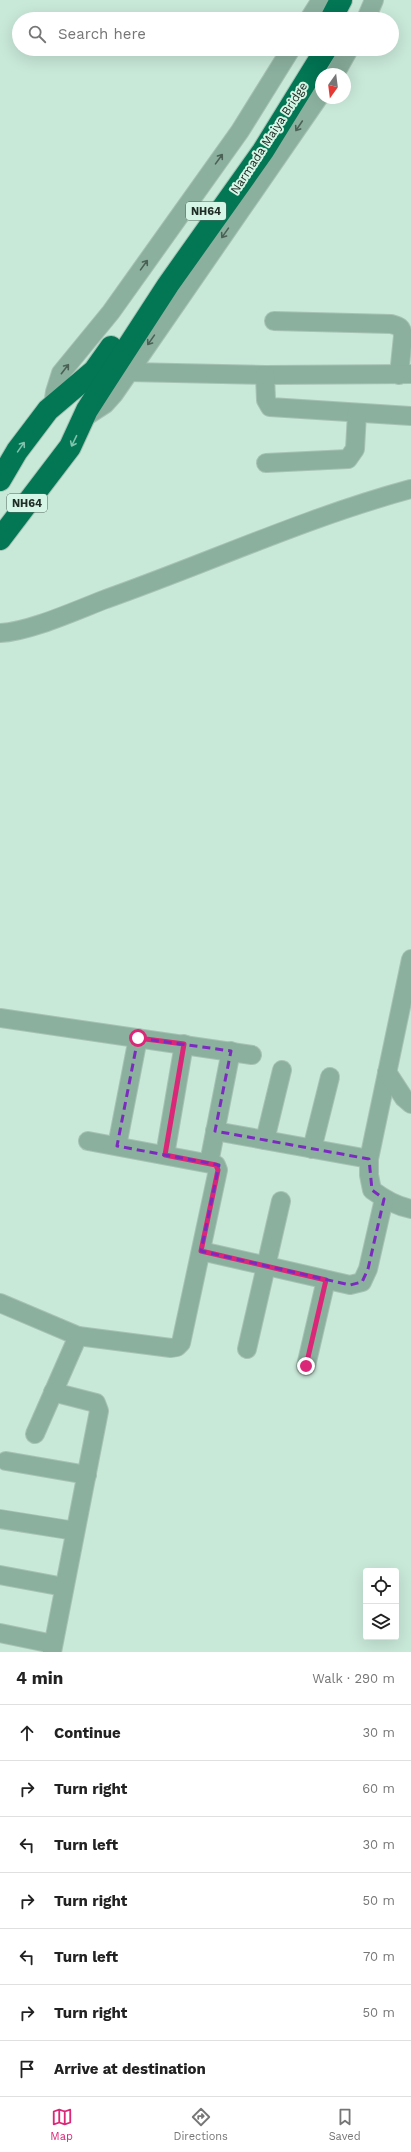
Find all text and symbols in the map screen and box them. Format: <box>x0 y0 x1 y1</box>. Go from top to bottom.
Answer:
search box <box>12 12 399 56</box>
icon: search <box>26 23 48 45</box>
text: Search here <box>58 25 146 43</box>
north arrow <box>315 68 351 104</box>
street label: Narmada Maiya Bridge <box>228 79 310 196</box>
one-way arrow <box>295 121 303 132</box>
one-way arrow <box>215 154 223 165</box>
road number: NH64 <box>186 202 226 220</box>
one-way arrow <box>221 228 229 239</box>
one-way arrow <box>140 260 148 271</box>
one-way arrow <box>147 334 155 345</box>
one-way arrow <box>61 363 69 374</box>
one-way arrow <box>69 434 77 446</box>
one-way arrow <box>16 442 25 453</box>
road number: NH64 <box>7 494 47 512</box>
route start <box>129 1029 147 1047</box>
route end <box>297 1357 315 1375</box>
map controls <box>363 1568 399 1640</box>
button: locate <box>363 1568 399 1604</box>
button: layers <box>363 1604 399 1640</box>
text: 4 min <box>16 1668 63 1688</box>
text: Walk · 290 m <box>312 1671 395 1686</box>
icon: ahead <box>16 1722 38 1744</box>
text: Continue <box>54 1724 121 1742</box>
text: 30 m <box>363 1725 395 1740</box>
icon: right <box>16 1778 38 1800</box>
text: Turn right <box>54 1780 127 1798</box>
text: 60 m <box>362 1781 395 1796</box>
icon: left <box>16 1834 38 1856</box>
text: Turn left <box>54 1836 118 1854</box>
text: 30 m <box>363 1837 395 1852</box>
icon: right <box>16 1890 38 1912</box>
text: Turn right <box>54 1892 127 1910</box>
text: 50 m <box>363 1893 395 1908</box>
icon: left <box>16 1946 38 1968</box>
text: Turn left <box>54 1948 118 1966</box>
text: 70 m <box>363 1949 395 1964</box>
icon: right <box>16 2002 38 2024</box>
text: Turn right <box>54 2004 127 2022</box>
text: 50 m <box>363 2005 395 2020</box>
icon: arrive <box>16 2058 38 2080</box>
text: Arrive at destination <box>54 2060 206 2078</box>
tab: Map <box>50 2106 73 2143</box>
tab: Directions <box>174 2106 228 2143</box>
tab: Saved <box>329 2106 361 2143</box>

